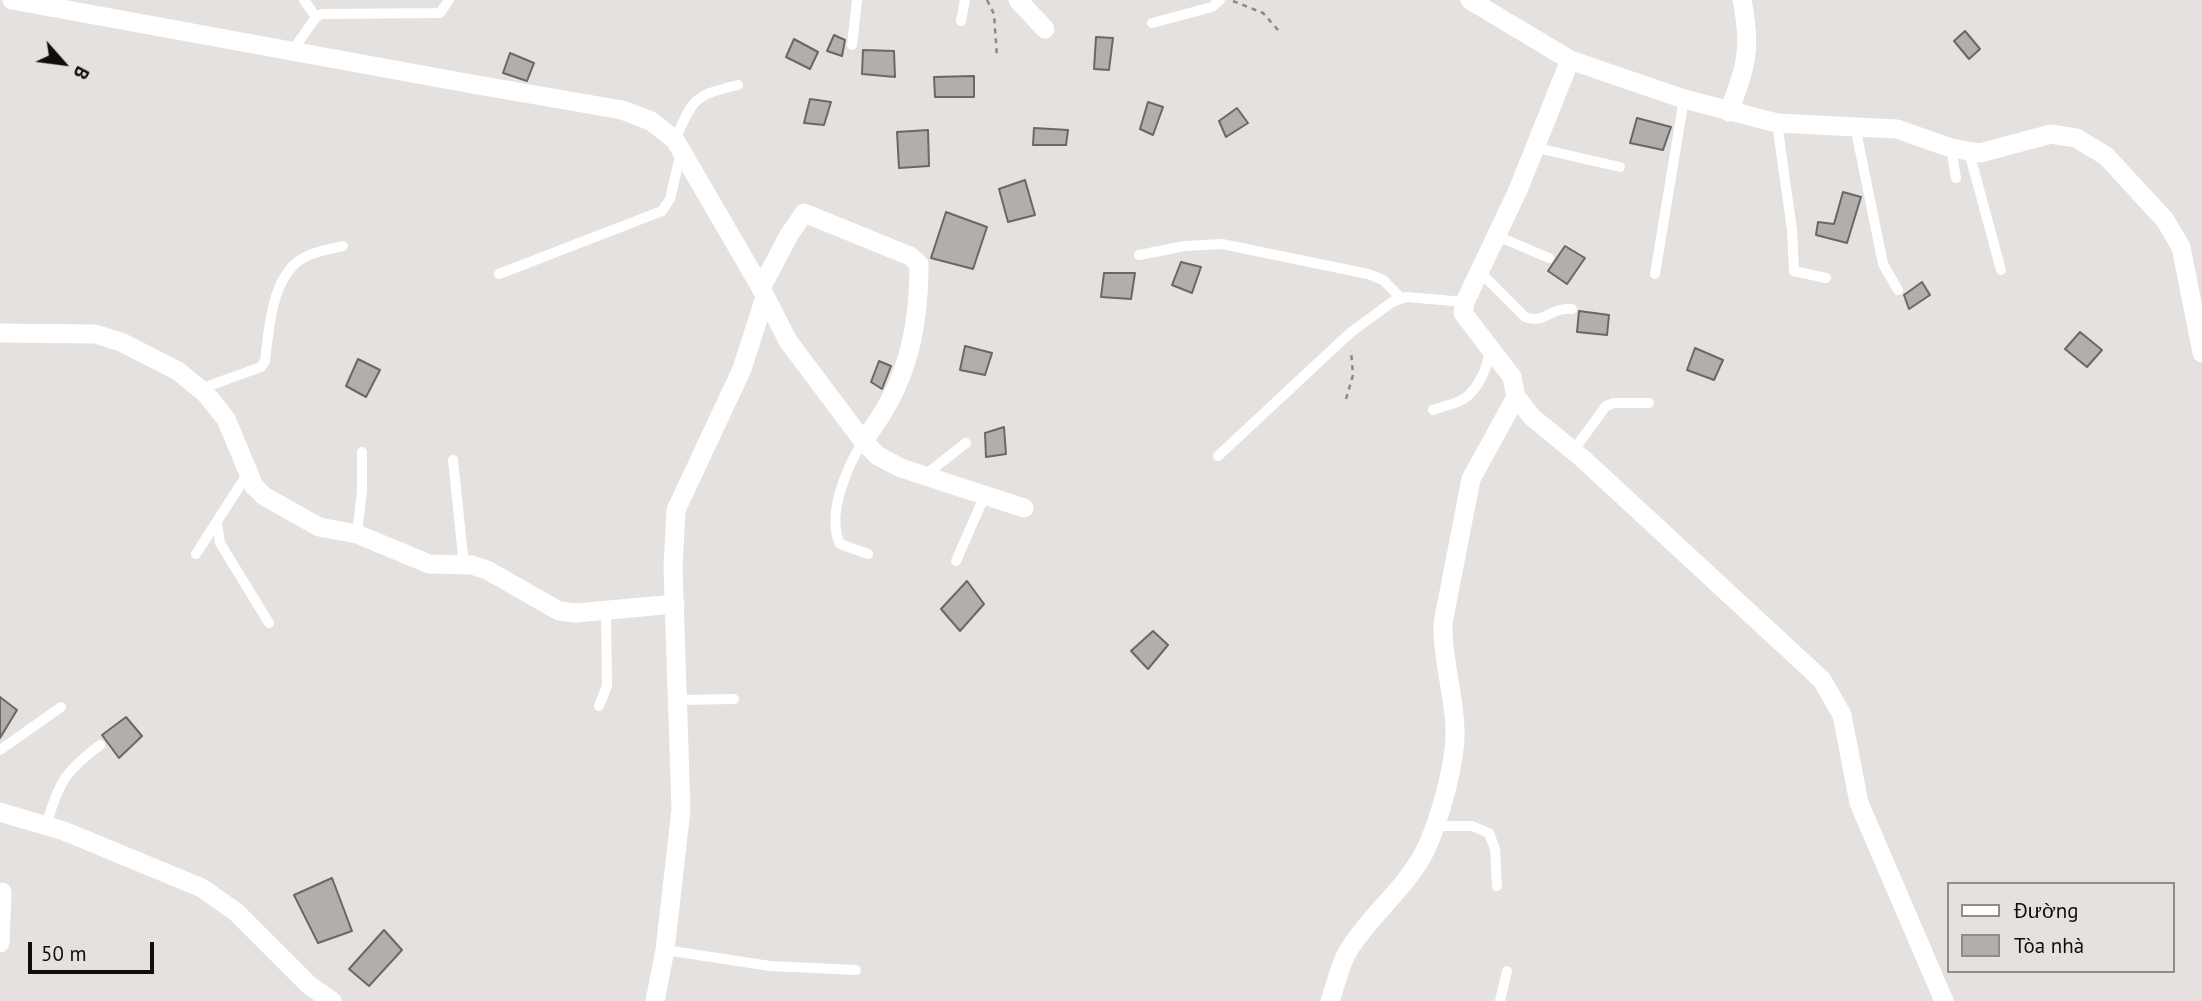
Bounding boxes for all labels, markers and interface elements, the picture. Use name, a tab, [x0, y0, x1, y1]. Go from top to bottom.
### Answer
north arrow	[28, 28, 98, 98]
text: B	[68, 62, 95, 83]
legend	[1946, 882, 2174, 973]
text: Đường	[2014, 897, 2078, 924]
scale bar	[32, 928, 158, 972]
text: Tòa nhà	[2014, 932, 2084, 959]
text: 50 m	[41, 940, 87, 967]

